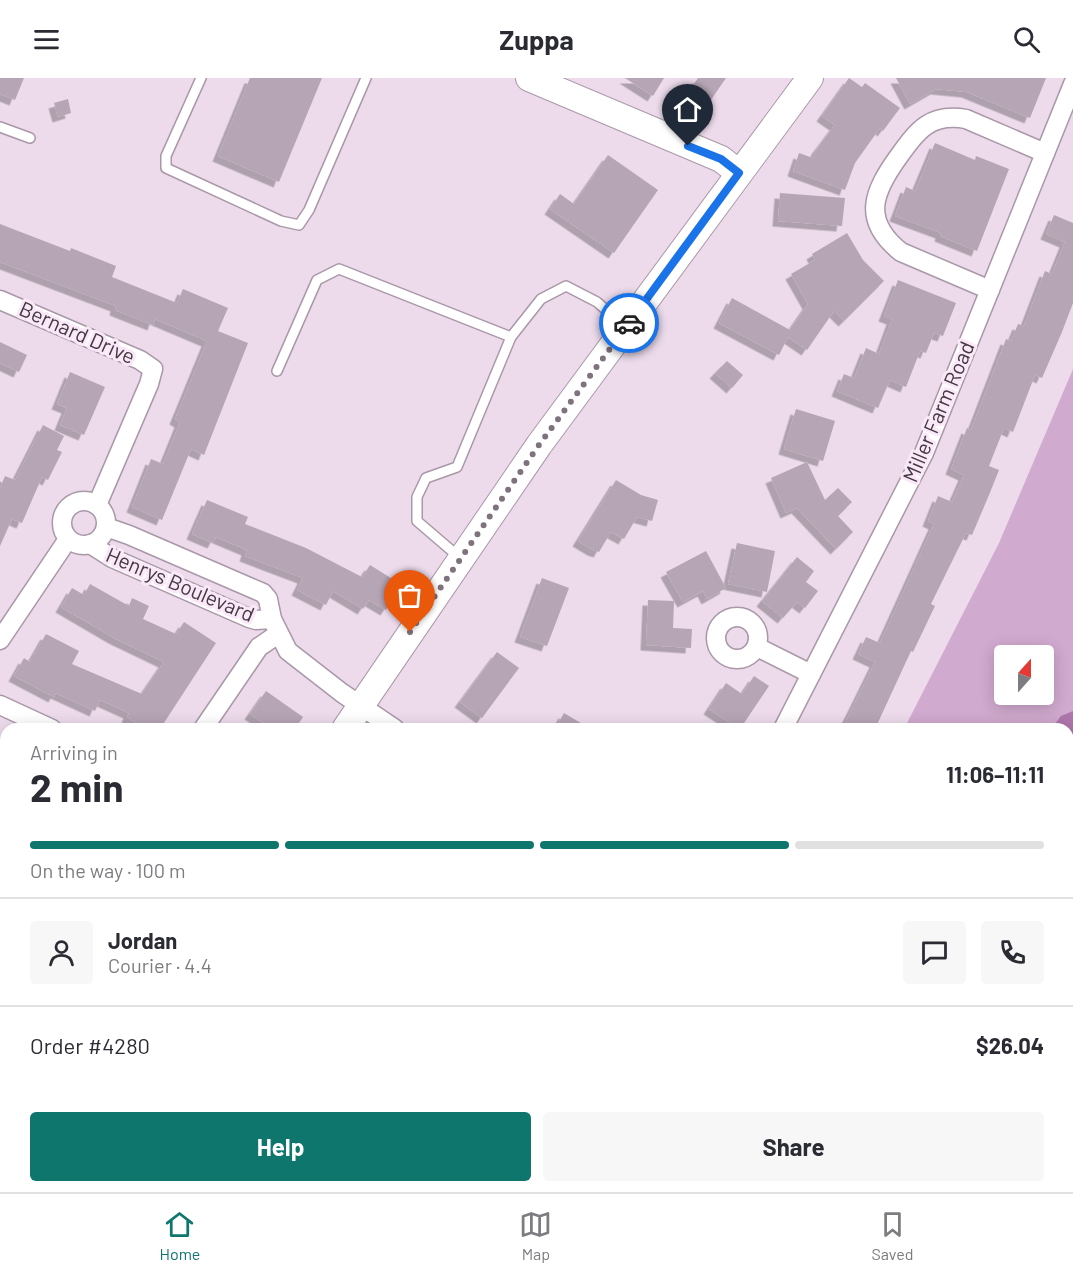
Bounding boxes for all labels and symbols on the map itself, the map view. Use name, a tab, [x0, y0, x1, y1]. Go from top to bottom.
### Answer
pin	[662, 84, 713, 146]
courier	[599, 293, 659, 353]
street label: Bernard Drive	[16, 295, 139, 368]
street label: Miller Farm Road	[897, 337, 979, 486]
street label: Henrys Boulevard	[103, 541, 259, 626]
pin	[384, 570, 435, 632]
north arrow	[994, 645, 1054, 705]

